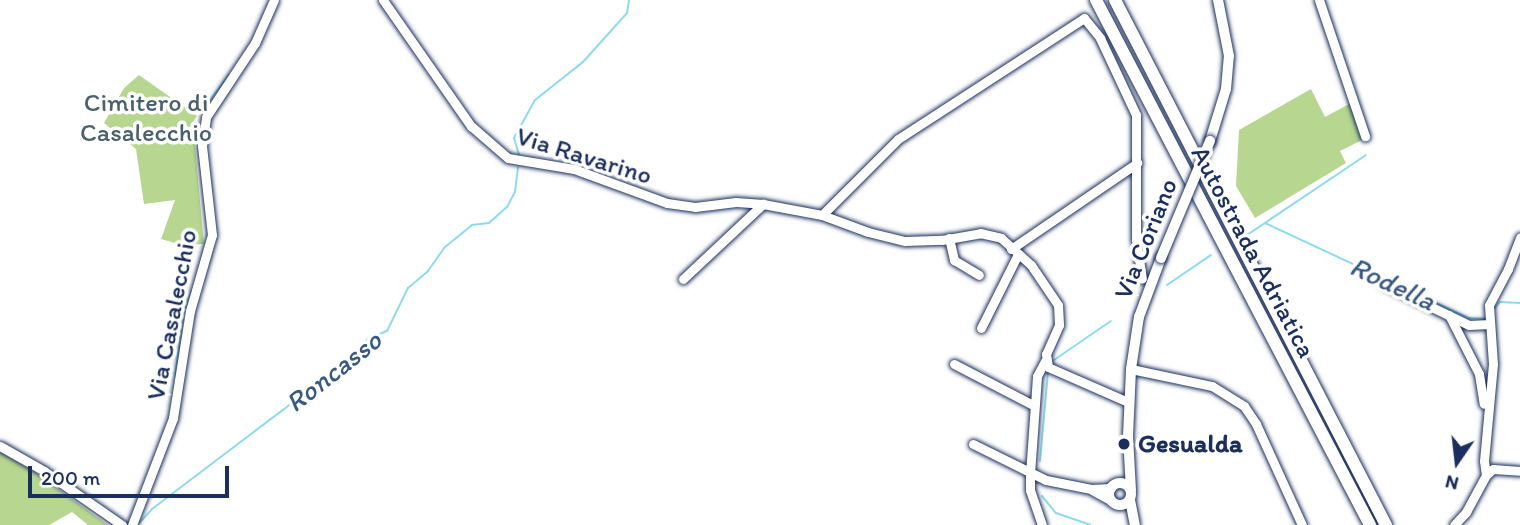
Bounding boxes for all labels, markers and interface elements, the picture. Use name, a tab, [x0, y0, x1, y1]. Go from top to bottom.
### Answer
park label: Cimitero di Casalecchio	[80, 87, 212, 148]
street label: Via Ravarino	[513, 121, 655, 191]
street label: Autostrada Adriatica	[1184, 141, 1322, 363]
street label: Via Coriano	[1108, 174, 1184, 304]
street label: Via Casalecchio	[140, 227, 204, 403]
water label: Rodella	[1345, 249, 1441, 317]
water label: Roncasso	[278, 323, 388, 419]
north arrow	[1422, 427, 1492, 497]
place label: Gesualda	[1138, 428, 1243, 460]
marker: Gesualda	[1116, 436, 1132, 452]
scale bar	[32, 452, 233, 496]
text: 200 m	[41, 465, 100, 490]
text: N	[1443, 470, 1461, 496]

